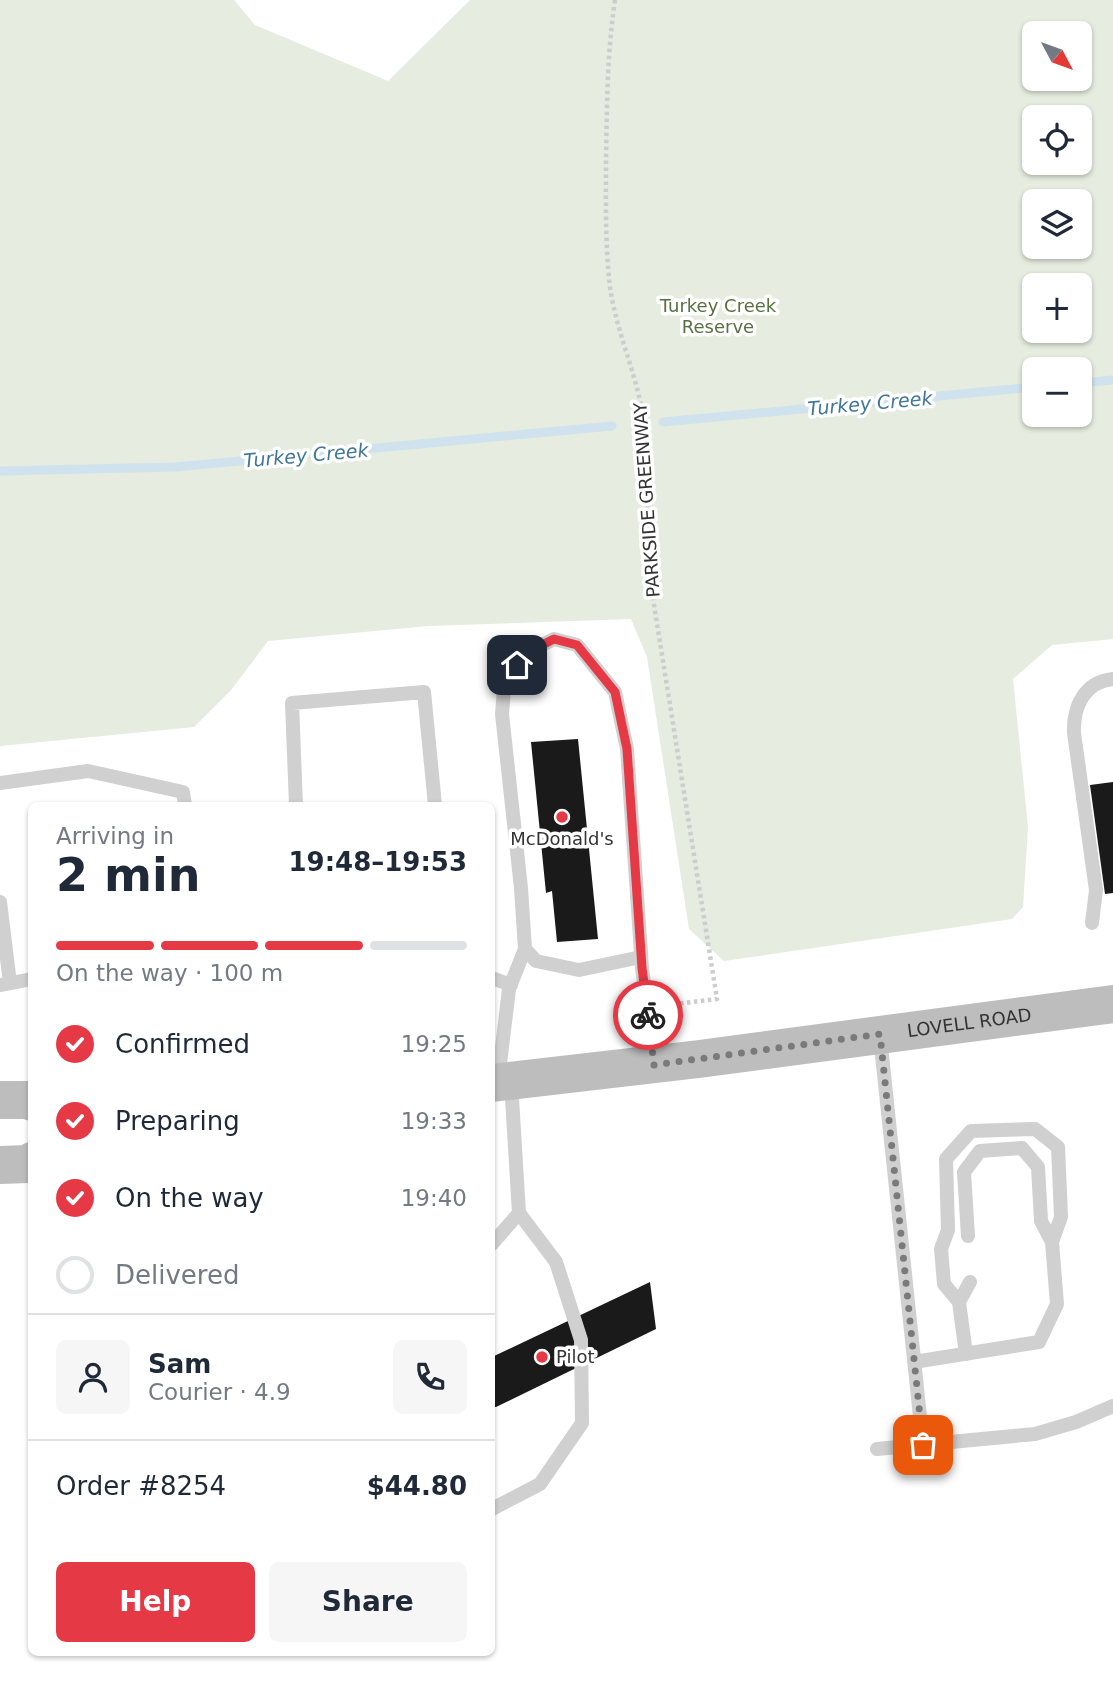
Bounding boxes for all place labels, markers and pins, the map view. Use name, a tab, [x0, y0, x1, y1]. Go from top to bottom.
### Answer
pin	[487, 635, 547, 695]
marker: McDonald's	[554, 809, 570, 825]
place label: McDonald's	[510, 828, 614, 849]
place label: Pilot	[556, 1346, 595, 1367]
marker: Pilot	[534, 1349, 550, 1365]
pin	[893, 1415, 953, 1475]

